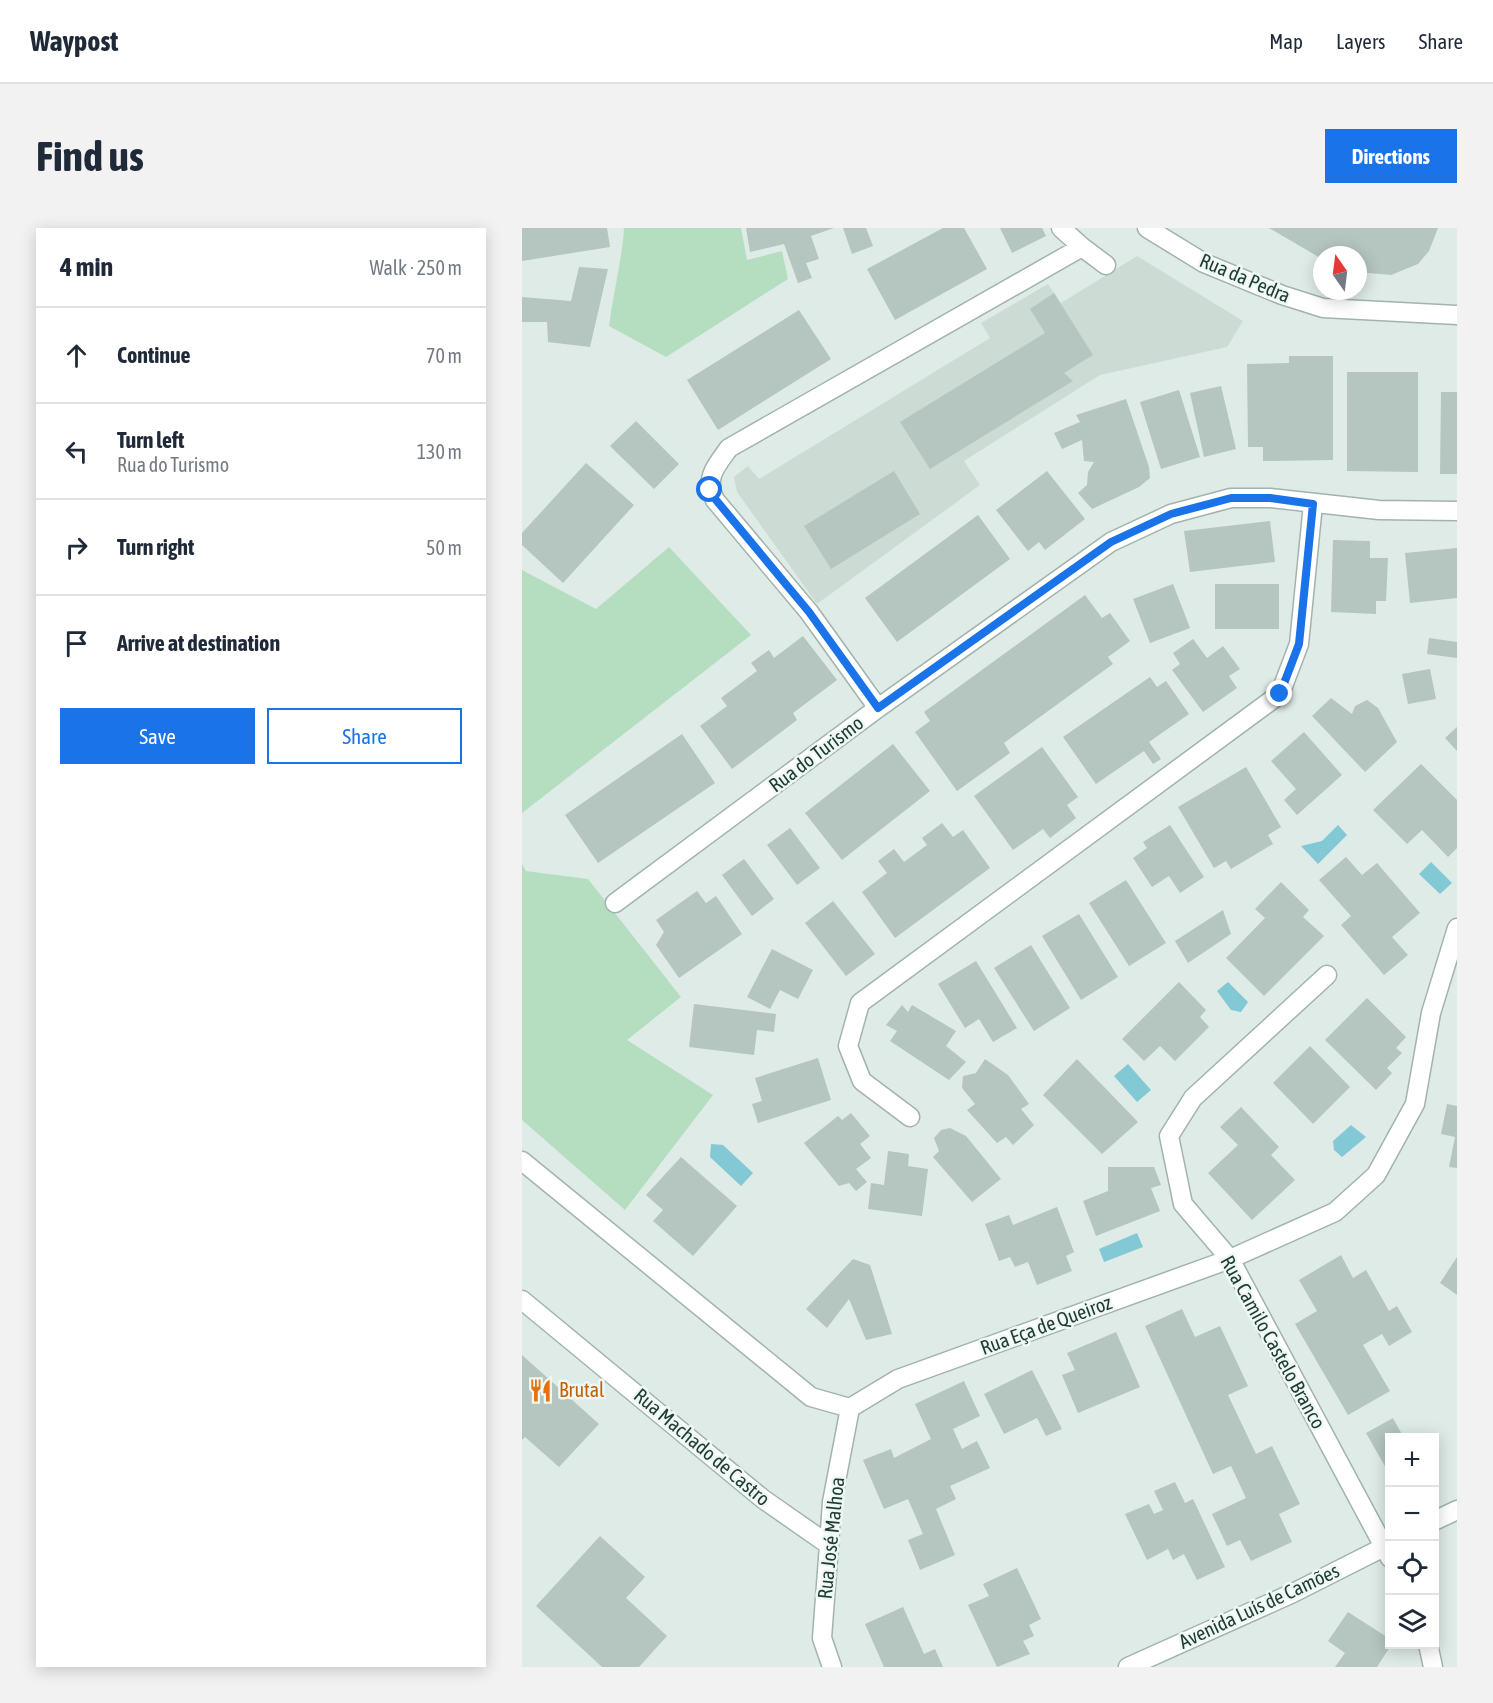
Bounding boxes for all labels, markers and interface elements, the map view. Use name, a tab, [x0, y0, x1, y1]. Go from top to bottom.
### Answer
text: Waypost	[30, 25, 118, 57]
text: Map	[1269, 29, 1303, 53]
text: Layers	[1336, 29, 1386, 53]
text: Share	[1419, 29, 1463, 53]
button: Directions	[1325, 129, 1457, 183]
text: Find us	[36, 132, 144, 180]
north arrow	[1313, 246, 1367, 300]
street label: Rua da Pedra	[1196, 248, 1294, 307]
text: 4 min	[60, 252, 113, 282]
text: Walk · 250 m	[370, 256, 462, 279]
icon: ahead	[60, 339, 93, 372]
text: Continue	[117, 342, 191, 368]
text: 70 m	[426, 344, 462, 367]
text: Turn left	[117, 427, 184, 453]
icon: left	[60, 435, 93, 468]
text: 130 m	[417, 440, 462, 463]
text: Rua do Turismo	[117, 453, 229, 476]
route start	[696, 476, 722, 502]
icon: right	[60, 531, 93, 564]
text: Turn right	[117, 534, 194, 560]
text: 50 m	[426, 536, 462, 559]
icon: arrive	[60, 627, 93, 660]
text: Arrive at destination	[117, 630, 280, 656]
route end	[1266, 680, 1292, 706]
button: Save	[60, 708, 255, 764]
button: Share	[267, 708, 462, 764]
street label: Rua do Turismo	[764, 711, 867, 797]
street label: Rua Camilo Castelo Branco	[1216, 1251, 1331, 1432]
street label: Rua Eça de Queiroz	[977, 1290, 1115, 1359]
restaurant icon: Brutal	[528, 1377, 554, 1403]
place label: Brutal	[559, 1378, 605, 1401]
street label: Rua Machado de Castro	[630, 1383, 775, 1510]
map controls	[1385, 1433, 1439, 1649]
button: +	[1385, 1433, 1439, 1487]
street label: Rua José Malhoa	[813, 1476, 848, 1600]
button: −	[1385, 1487, 1439, 1541]
button: locate	[1385, 1541, 1439, 1595]
street label: Avenida Luís de Camões	[1175, 1558, 1343, 1653]
button: layers	[1385, 1595, 1439, 1649]

